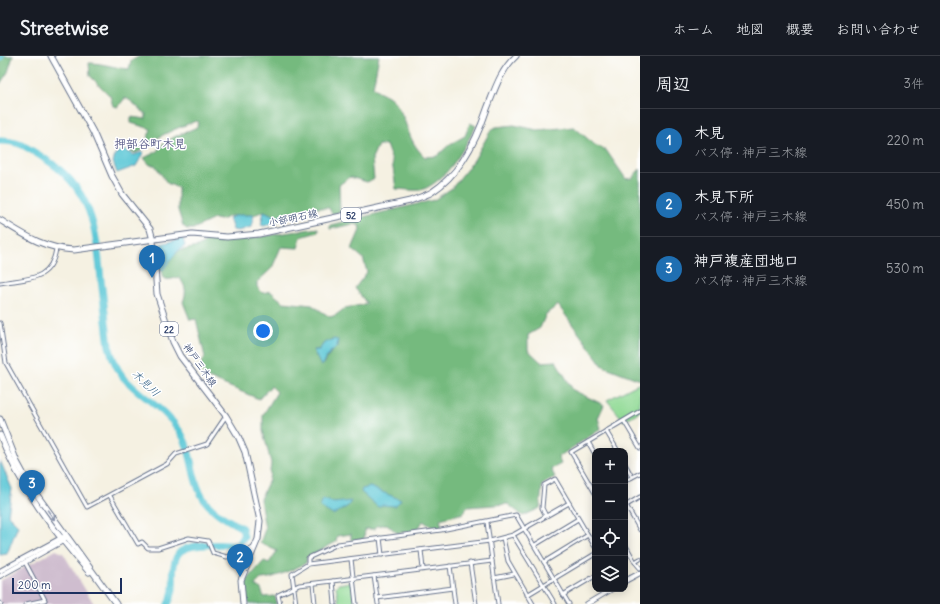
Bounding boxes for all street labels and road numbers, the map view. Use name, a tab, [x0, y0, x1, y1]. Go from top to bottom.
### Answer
street label: 小部明石線	[267, 206, 319, 230]
road number: 52	[341, 208, 361, 222]
road number: 22	[160, 322, 178, 336]
street label: 神戸三木線	[180, 341, 220, 389]

